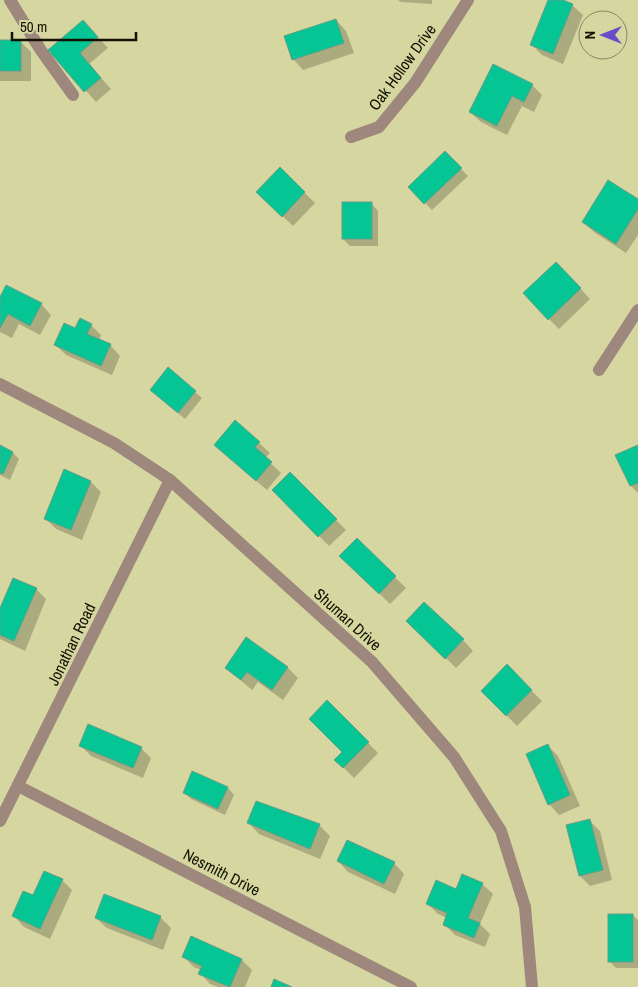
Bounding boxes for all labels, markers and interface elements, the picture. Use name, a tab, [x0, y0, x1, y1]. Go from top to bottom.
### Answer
scale bar	[12, 10, 136, 42]
north arrow	[578, 10, 628, 60]
text: 50 m	[20, 16, 47, 37]
street label: Oak Hollow Drive	[363, 19, 441, 115]
text: N	[581, 31, 599, 39]
street label: Shuman Drive	[309, 583, 387, 655]
street label: Jonathan Road	[42, 599, 100, 689]
street label: Nesmith Drive	[180, 843, 264, 901]

